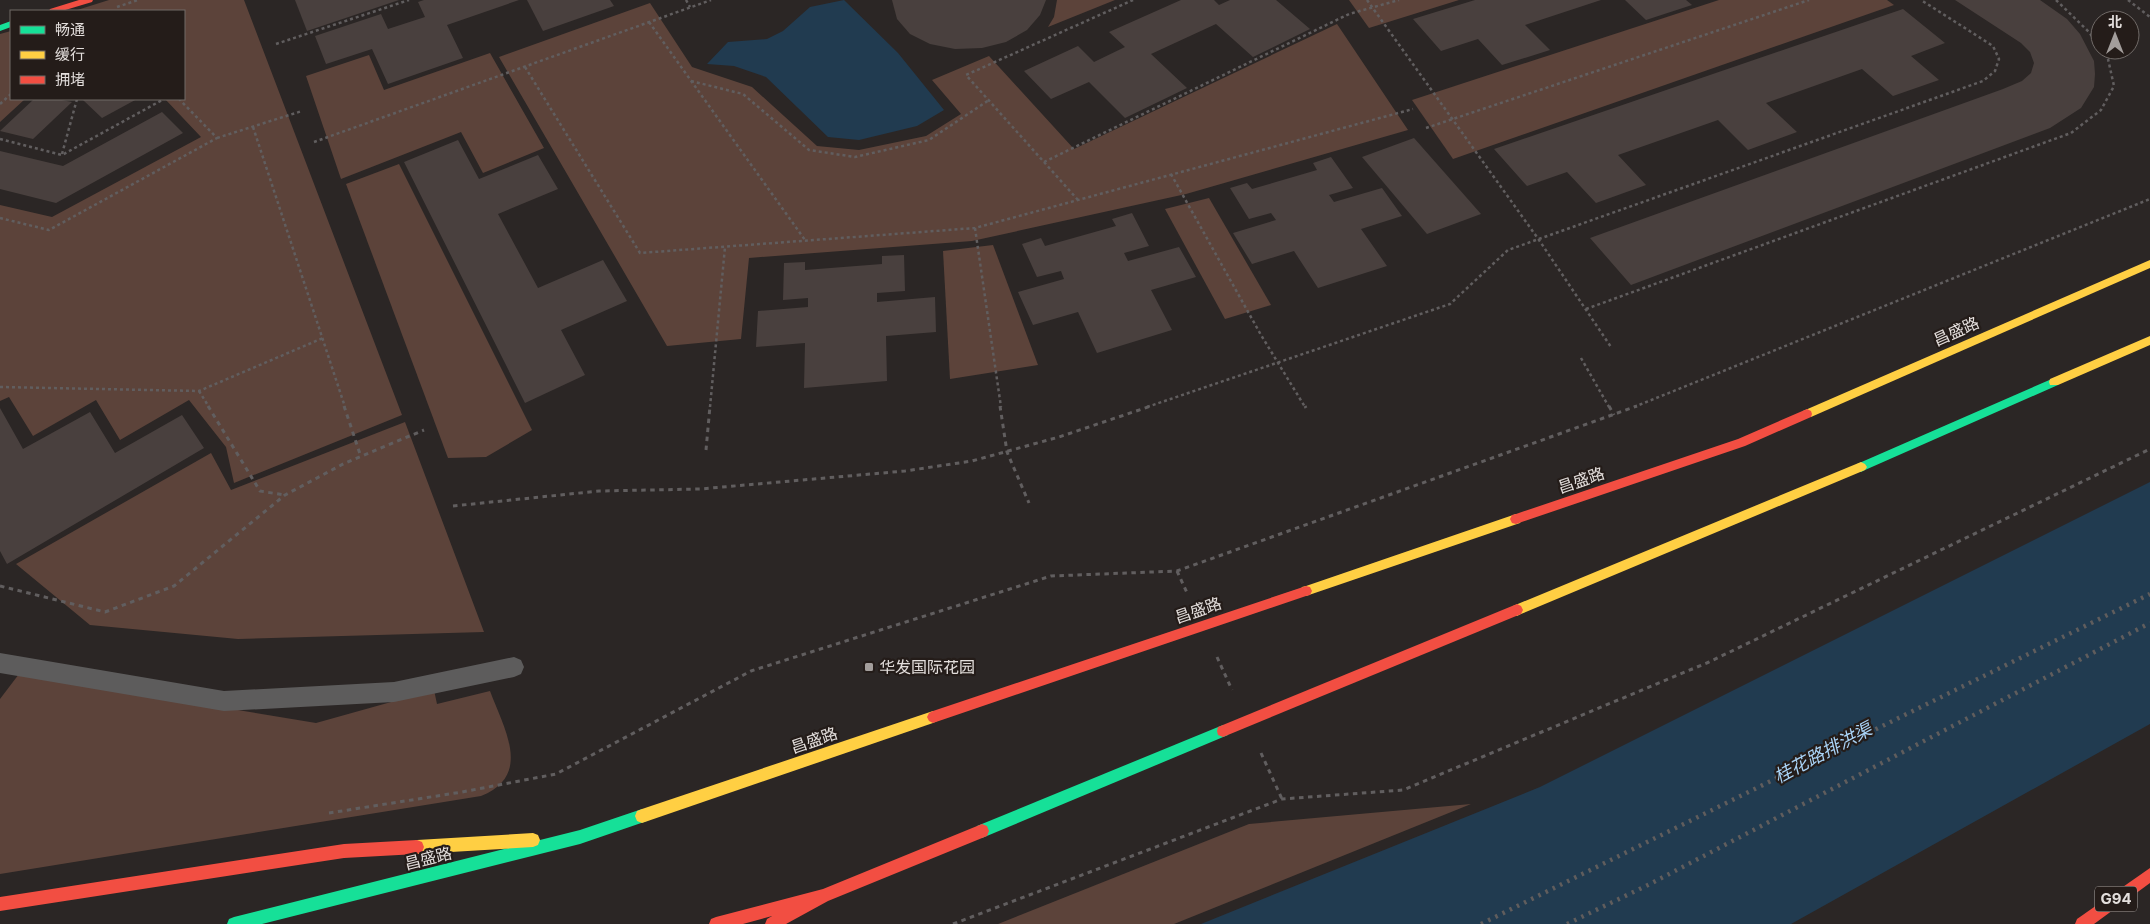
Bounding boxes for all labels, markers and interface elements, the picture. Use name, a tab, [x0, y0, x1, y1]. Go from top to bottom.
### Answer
legend	[10, 10, 185, 100]
north arrow	[2090, 10, 2140, 60]
text: 北	[2108, 13, 2122, 30]
text: 畅通	[55, 20, 85, 39]
text: 缓行	[55, 45, 85, 64]
text: 拥堵	[55, 70, 85, 89]
street label: 昌盛路	[1930, 312, 1982, 350]
street label: 昌盛路	[1555, 463, 1607, 497]
street label: 昌盛路	[1172, 593, 1224, 627]
place label: 华发国际花园	[879, 657, 975, 677]
marker: 华发国际花园	[863, 661, 875, 673]
water label: 桂花路排洪渠	[1770, 717, 1878, 787]
street label: 昌盛路	[788, 723, 840, 757]
street label: 昌盛路	[402, 842, 454, 874]
road number: G94	[2095, 886, 2137, 912]

